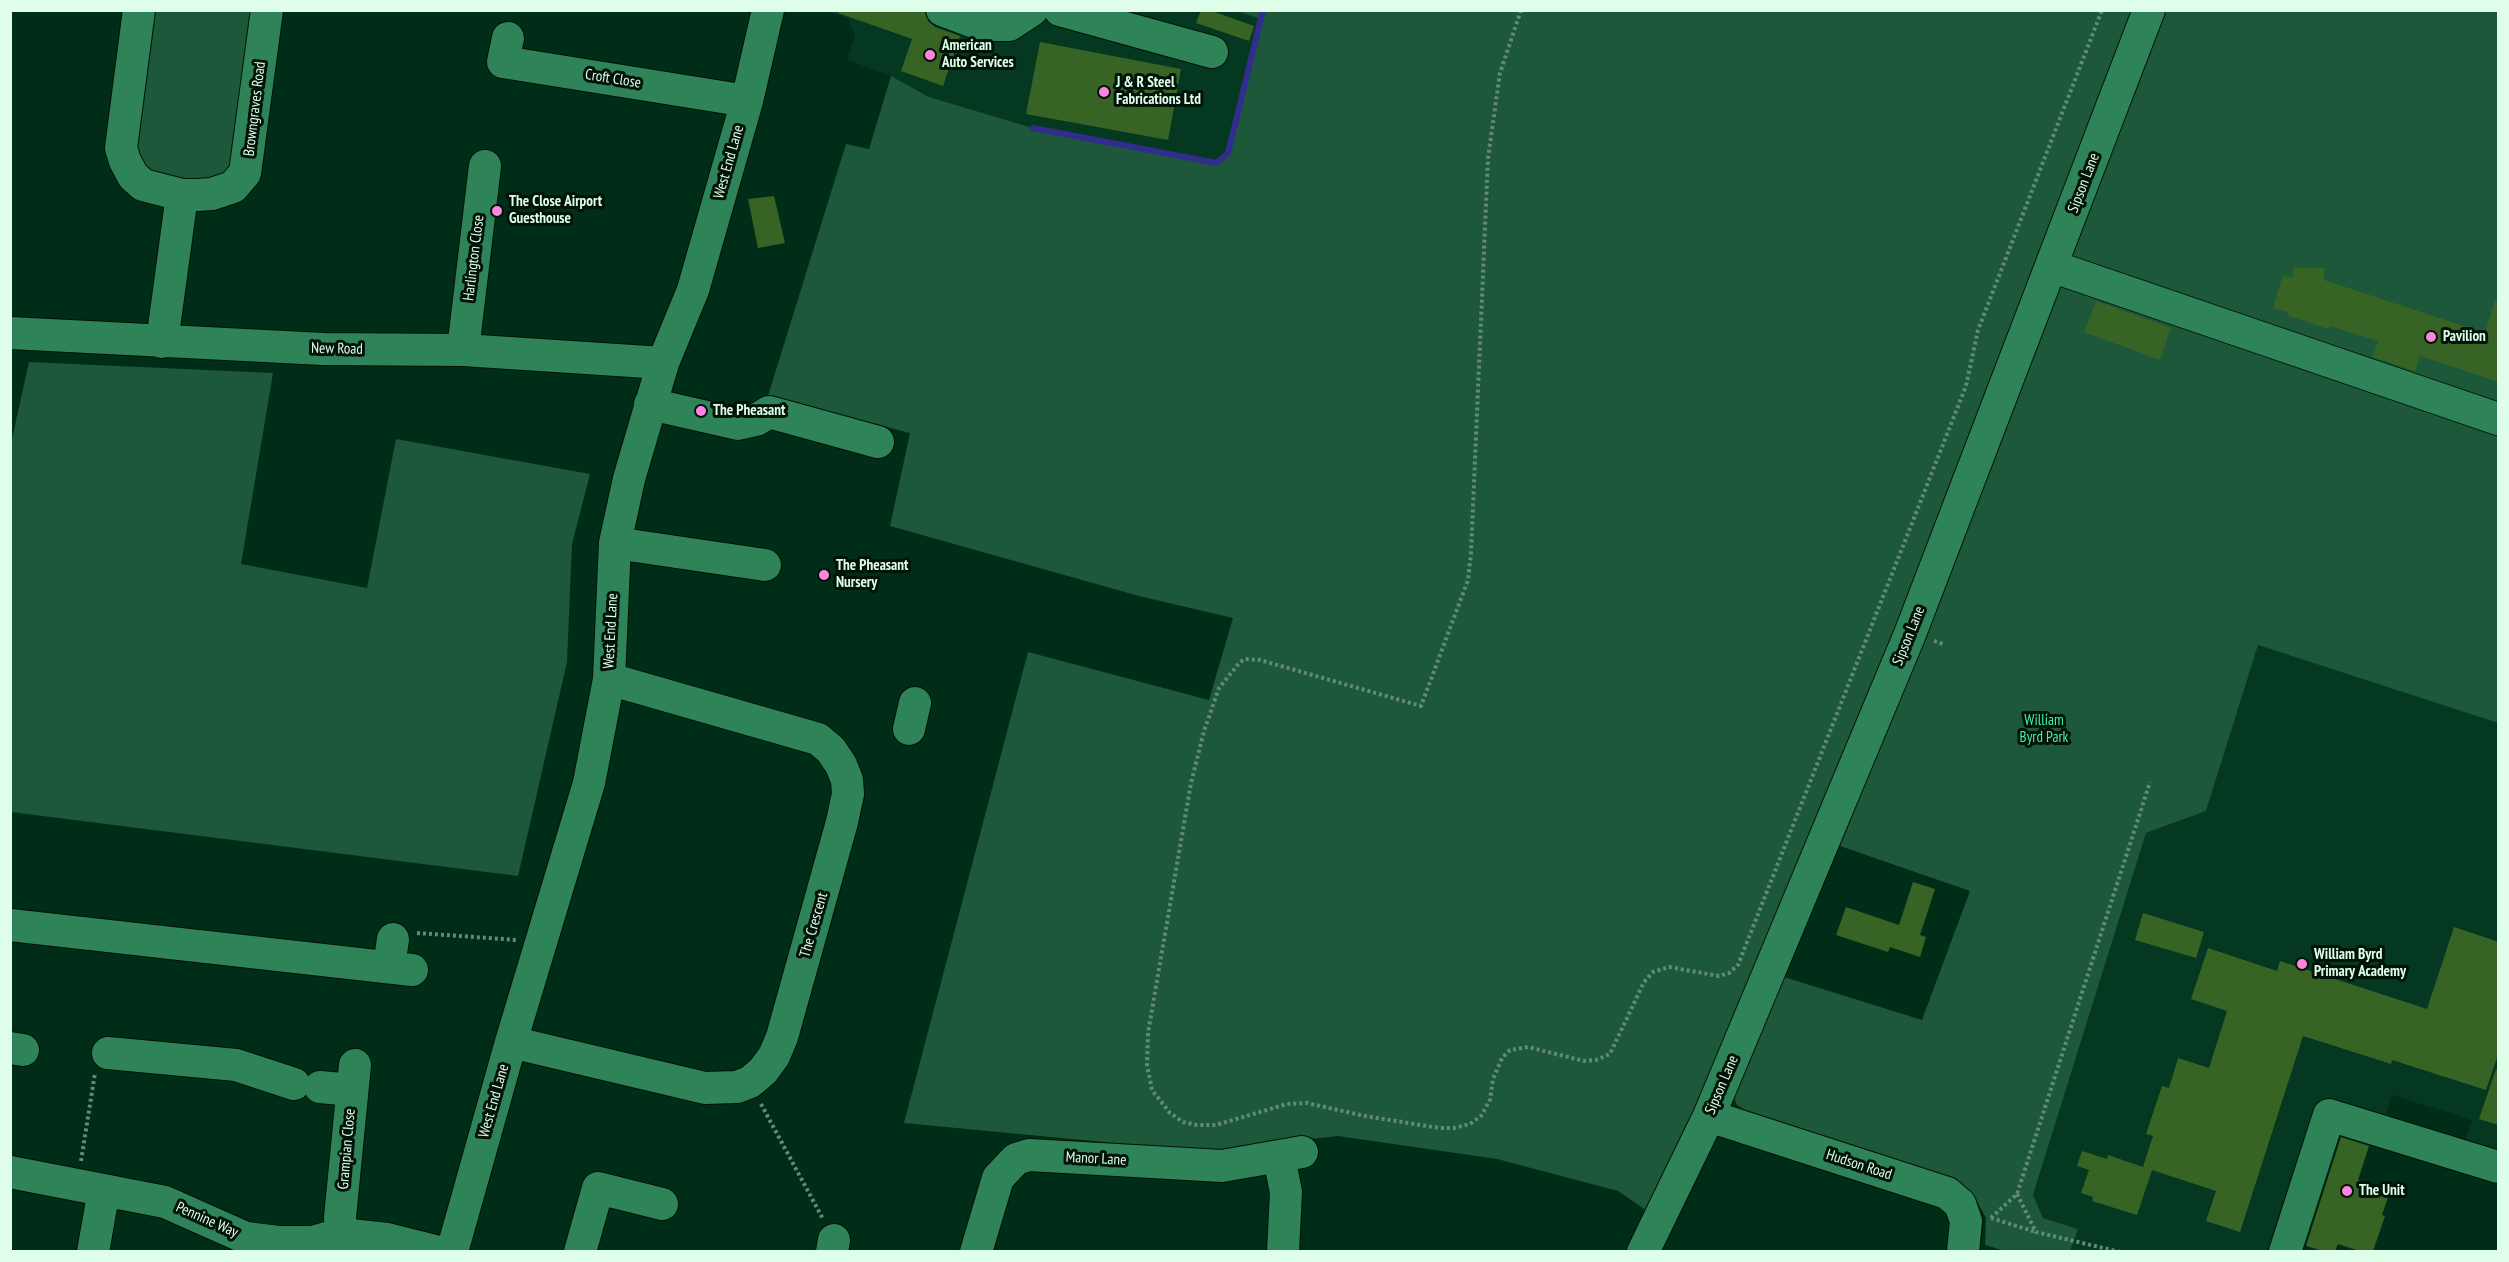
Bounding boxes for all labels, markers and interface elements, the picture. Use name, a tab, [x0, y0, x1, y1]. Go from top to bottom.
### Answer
place label: American Auto Services	[942, 37, 1014, 72]
marker: American Auto Services	[923, 48, 937, 62]
street label: Browngraves Road	[240, 61, 270, 157]
street label: Croft Close	[584, 66, 642, 92]
place label: J & R Steel Fabrications Ltd	[1116, 74, 1201, 109]
marker: J & R Steel Fabrications Ltd	[1097, 85, 1111, 99]
street label: West End Lane	[710, 123, 748, 201]
street label: Sipson Lane	[2064, 151, 2104, 215]
place label: The Close Airport Guesthouse	[509, 193, 602, 228]
marker: The Close Airport Guesthouse	[490, 204, 504, 218]
street label: Harlington Close	[460, 214, 488, 302]
place label: Pavilion	[2443, 328, 2486, 346]
marker: Pavilion	[2424, 330, 2438, 344]
street label: New Road	[311, 340, 363, 358]
place label: The Pheasant	[713, 402, 785, 420]
marker: The Pheasant	[694, 404, 708, 418]
place label: The Pheasant Nursery	[836, 557, 908, 592]
marker: The Pheasant Nursery	[817, 568, 831, 582]
street label: West End Lane	[600, 593, 622, 669]
street label: Sipson Lane	[1889, 604, 1929, 668]
park label: William Byrd Park	[2020, 712, 2068, 747]
street label: The Crescent	[796, 890, 832, 960]
place label: William Byrd Primary Academy	[2314, 946, 2406, 981]
marker: William Byrd Primary Academy	[2295, 957, 2309, 971]
street label: Sipson Lane	[1702, 1053, 1742, 1117]
street label: West End Lane	[475, 1062, 513, 1140]
street label: Grampian Close	[335, 1108, 359, 1190]
street label: Hudson Road	[1824, 1146, 1894, 1184]
street label: Manor Lane	[1065, 1148, 1127, 1170]
place label: The Unit	[2359, 1182, 2405, 1200]
marker: The Unit	[2340, 1184, 2354, 1198]
street label: Pennine Way	[173, 1198, 241, 1242]

